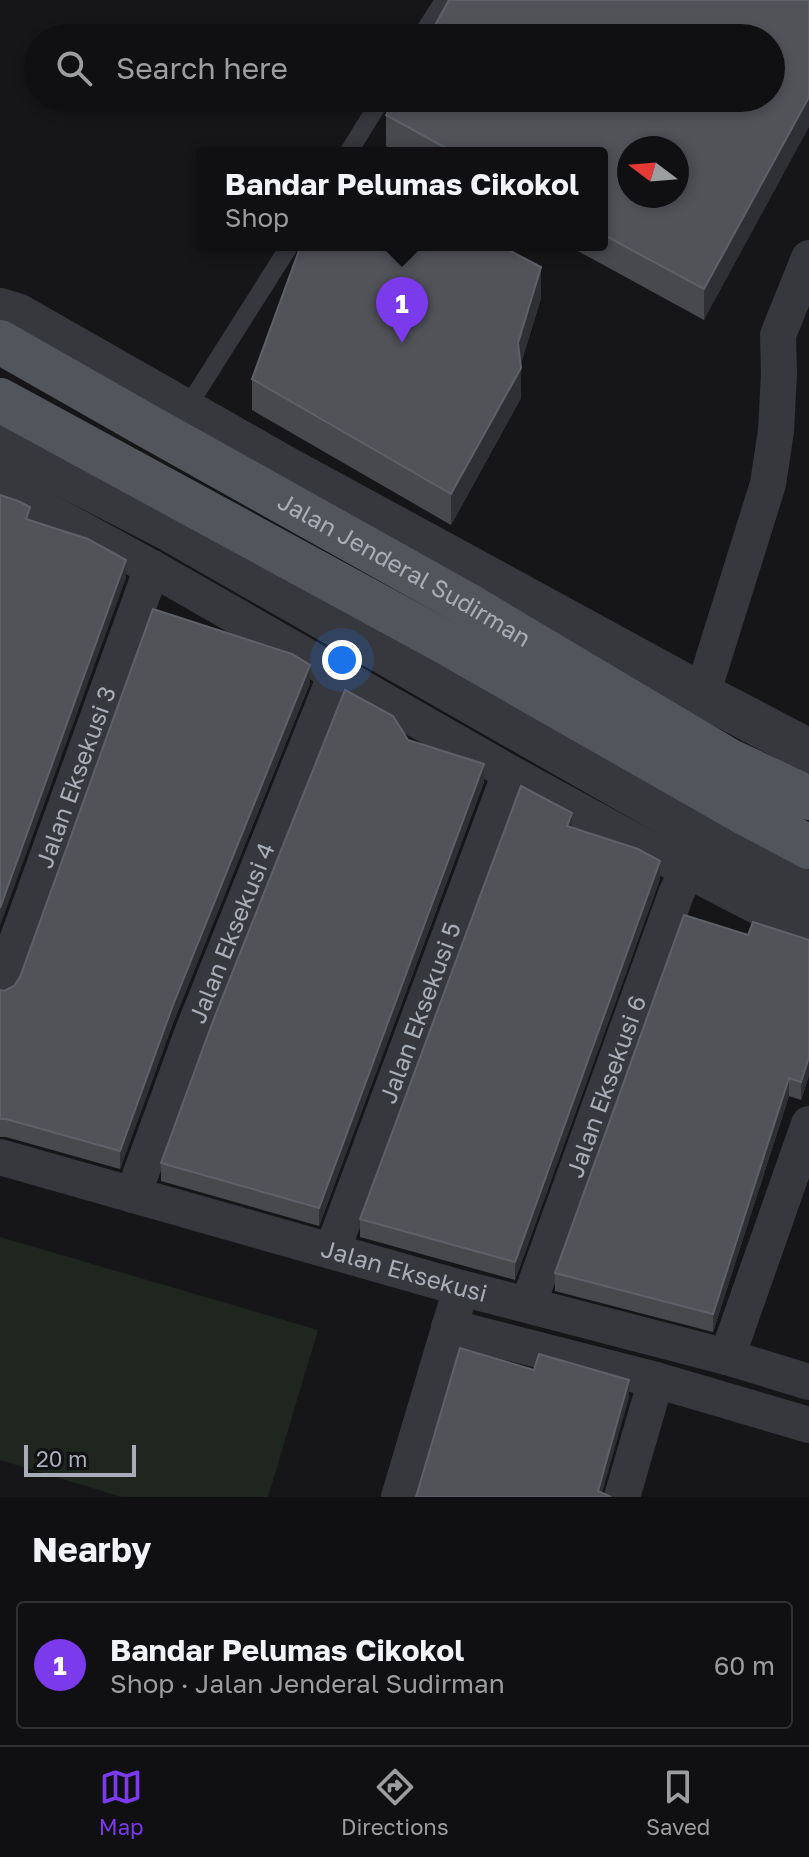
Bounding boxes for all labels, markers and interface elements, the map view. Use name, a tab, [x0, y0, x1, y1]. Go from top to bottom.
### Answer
search box	[24, 24, 785, 112]
icon: search	[52, 46, 96, 90]
text: Search here	[116, 50, 288, 86]
north arrow	[617, 136, 689, 208]
popup	[196, 147, 608, 251]
text: Bandar Pelumas Cikokol	[225, 166, 579, 202]
text: Shop	[225, 202, 289, 233]
pin: 1	[376, 277, 428, 343]
street label: Jalan Jenderal Sudirman	[273, 486, 536, 652]
your location	[322, 640, 362, 680]
street label: Jalan Eksekusi 3	[29, 682, 121, 872]
street label: Jalan Eksekusi 4	[182, 838, 280, 1027]
street label: Jalan Eksekusi 5	[372, 918, 466, 1107]
street label: Jalan Eksekusi 6	[559, 991, 651, 1181]
street label: Jalan Eksekusi	[318, 1233, 490, 1307]
scale bar	[24, 1441, 136, 1477]
text: 20 m	[36, 1445, 87, 1472]
text: Nearby	[32, 1529, 152, 1569]
text: Bandar Pelumas Cikokol	[110, 1632, 464, 1668]
text: 1	[53, 1650, 67, 1681]
text: 60 m	[714, 1650, 775, 1681]
text: Shop · Jalan Jenderal Sudirman	[110, 1668, 505, 1699]
tab: Map	[99, 1765, 144, 1840]
tab: Directions	[341, 1765, 449, 1840]
tab: Saved	[646, 1765, 710, 1840]

